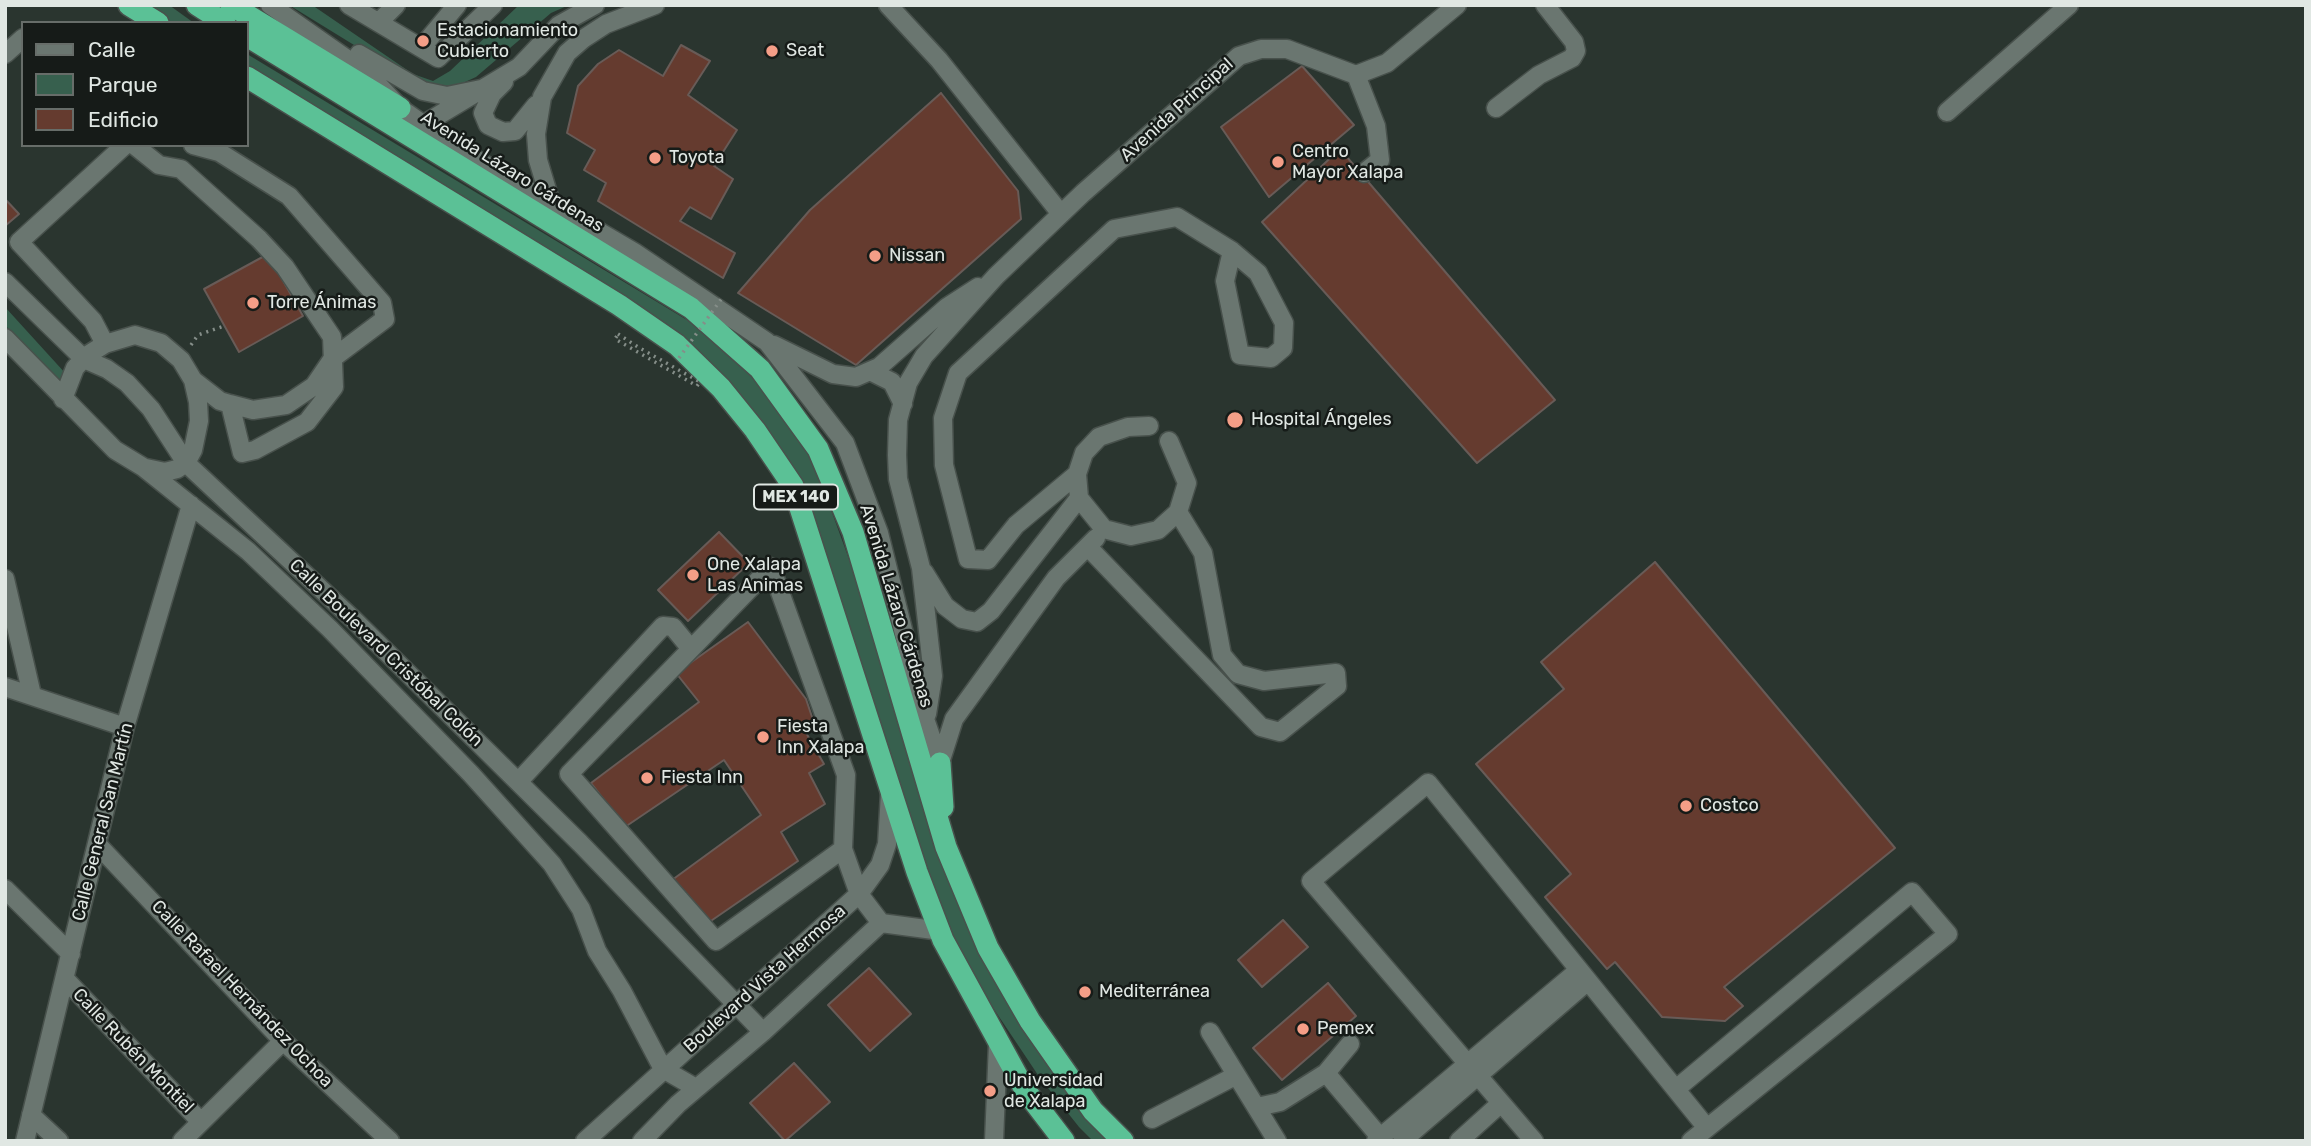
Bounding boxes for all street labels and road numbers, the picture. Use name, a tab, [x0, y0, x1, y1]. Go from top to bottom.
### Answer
street label: Avenida Principal	[1116, 54, 1238, 166]
street label: Avenida Lázaro Cárdenas	[417, 107, 607, 237]
road number: MEX 140	[754, 484, 838, 510]
street label: Avenida Lázaro Cárdenas	[855, 502, 937, 710]
street label: Calle Boulevard Cristóbal Colón	[285, 555, 487, 751]
street label: Calle General San Martín	[68, 721, 138, 923]
street label: Calle Rafael Hernández Ochoa	[147, 896, 337, 1092]
street label: Boulevard Vista Hermosa	[680, 901, 850, 1057]
street label: Calle Rubén Montiel	[68, 984, 198, 1118]

